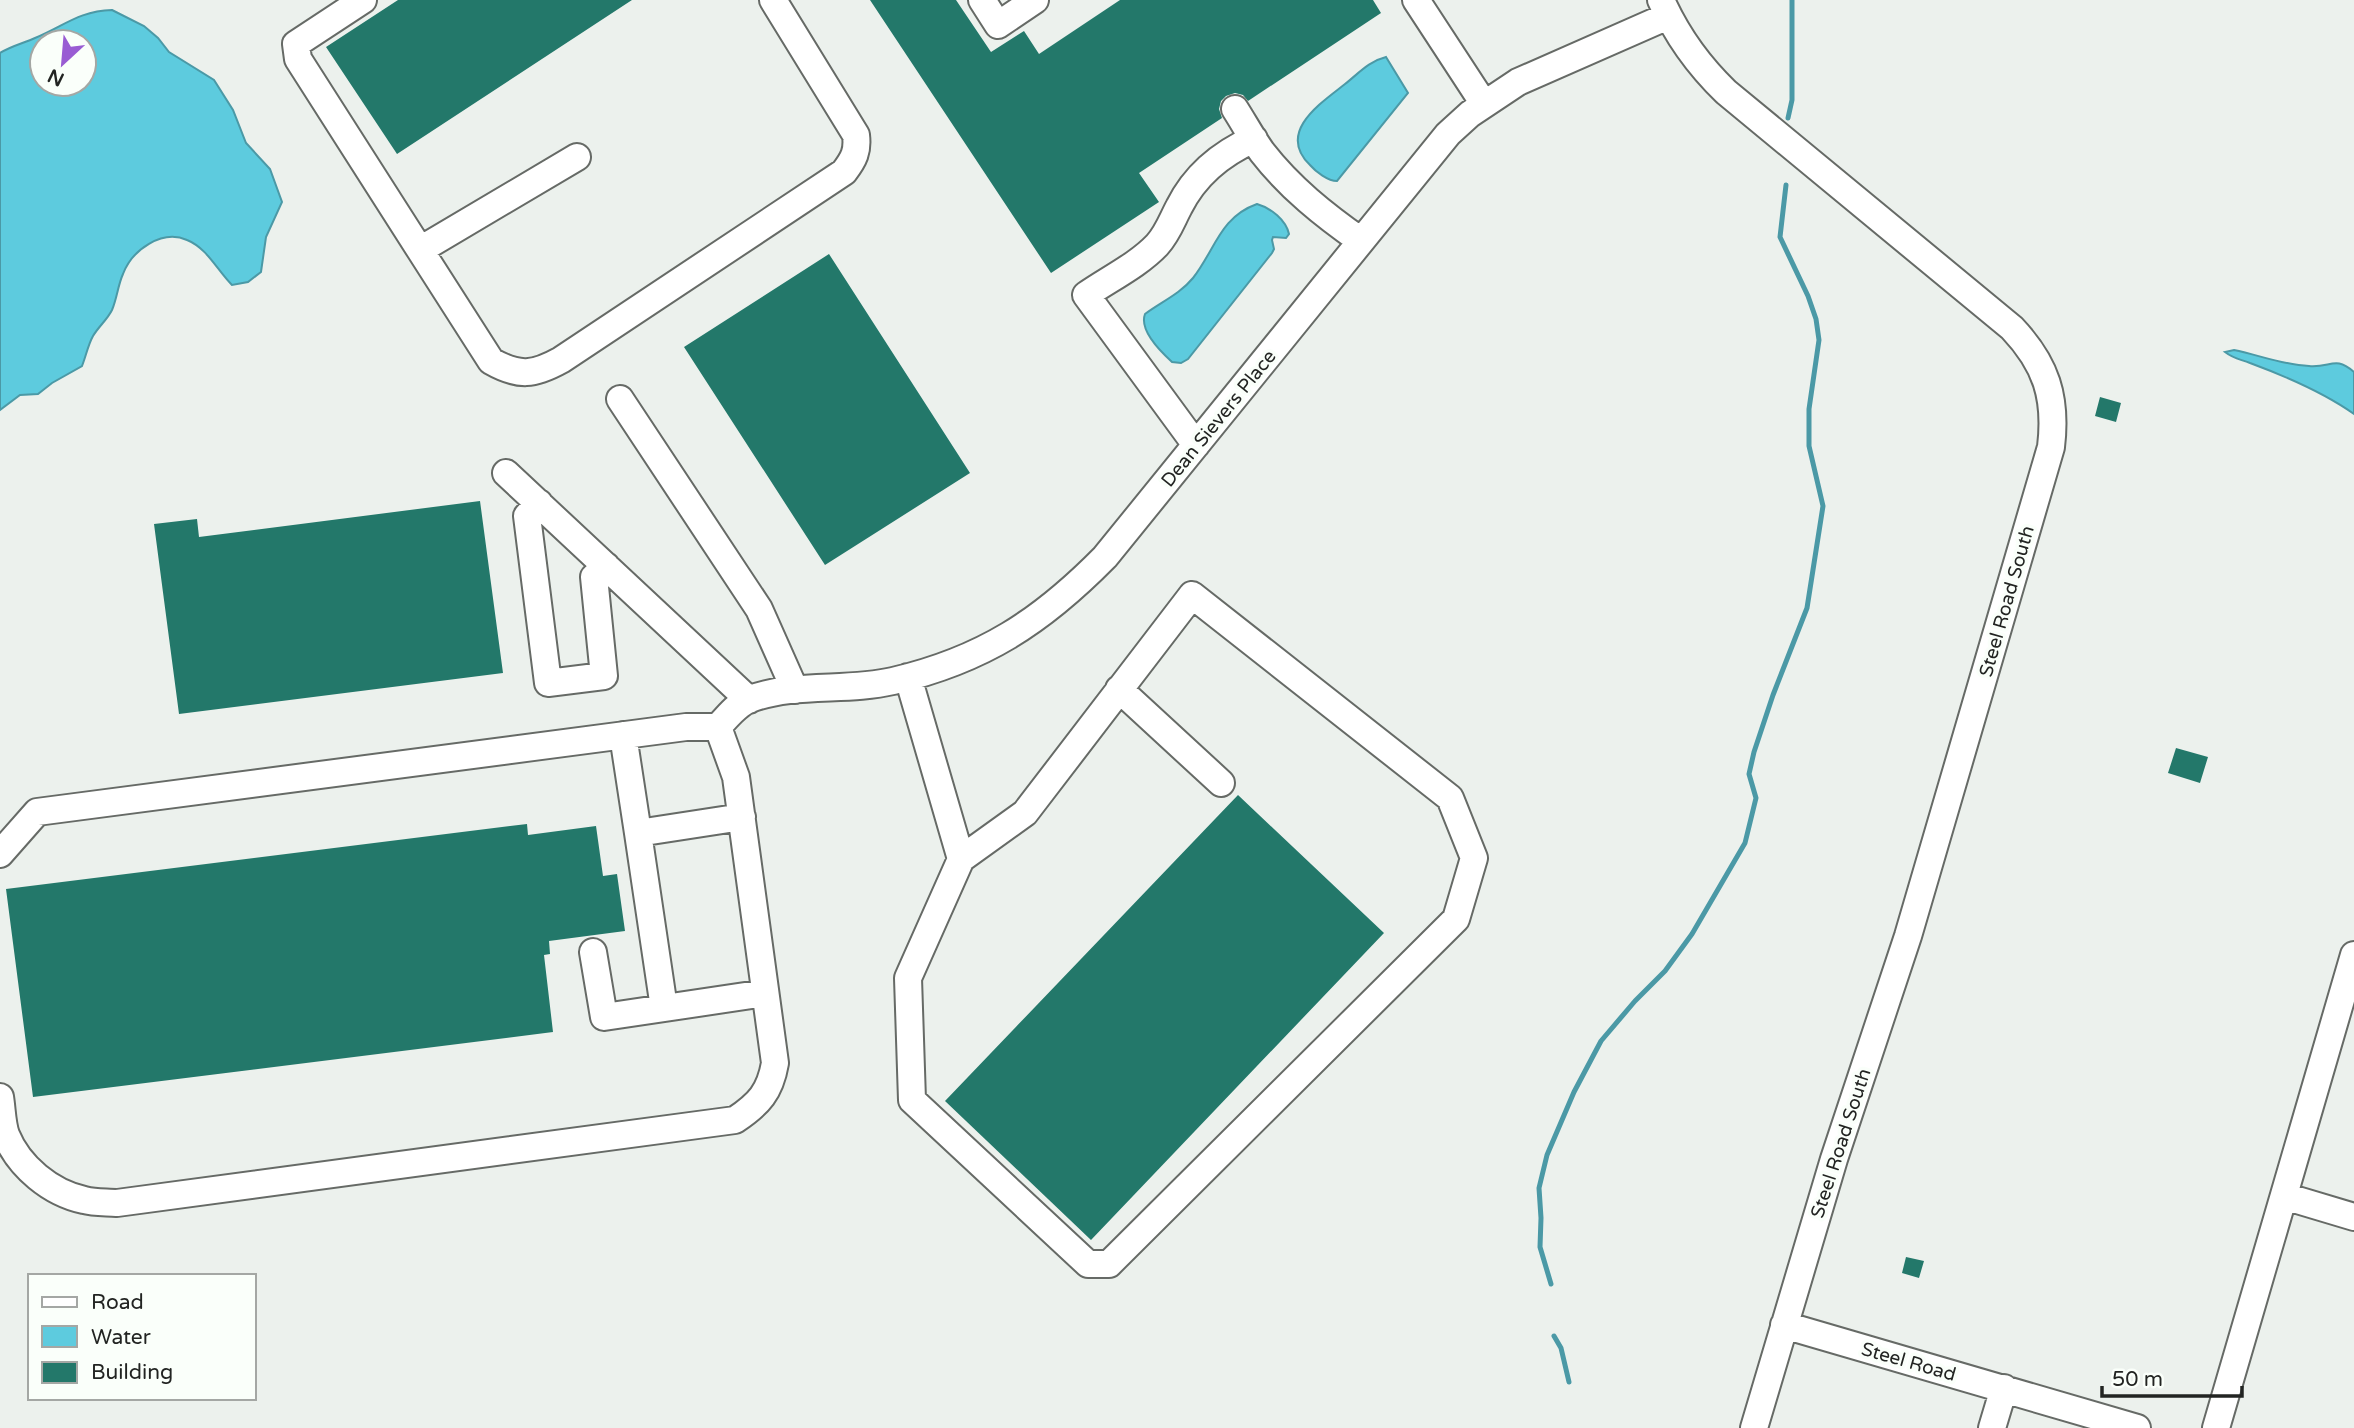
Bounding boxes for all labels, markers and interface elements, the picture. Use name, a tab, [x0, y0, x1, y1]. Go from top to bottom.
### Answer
north arrow	[28, 28, 98, 98]
text: N	[44, 64, 68, 91]
street label: Dean Sievers Place	[1157, 346, 1281, 491]
street label: Steel Road South	[1975, 523, 2039, 679]
street label: Steel Road South	[1806, 1066, 1876, 1221]
legend	[28, 1274, 256, 1400]
text: Road	[91, 1290, 144, 1315]
text: Water	[91, 1325, 151, 1350]
street label: Steel Road	[1859, 1338, 1959, 1386]
scale bar	[2102, 1354, 2242, 1398]
text: Building	[91, 1360, 173, 1385]
text: 50 m	[2112, 1367, 2163, 1392]

